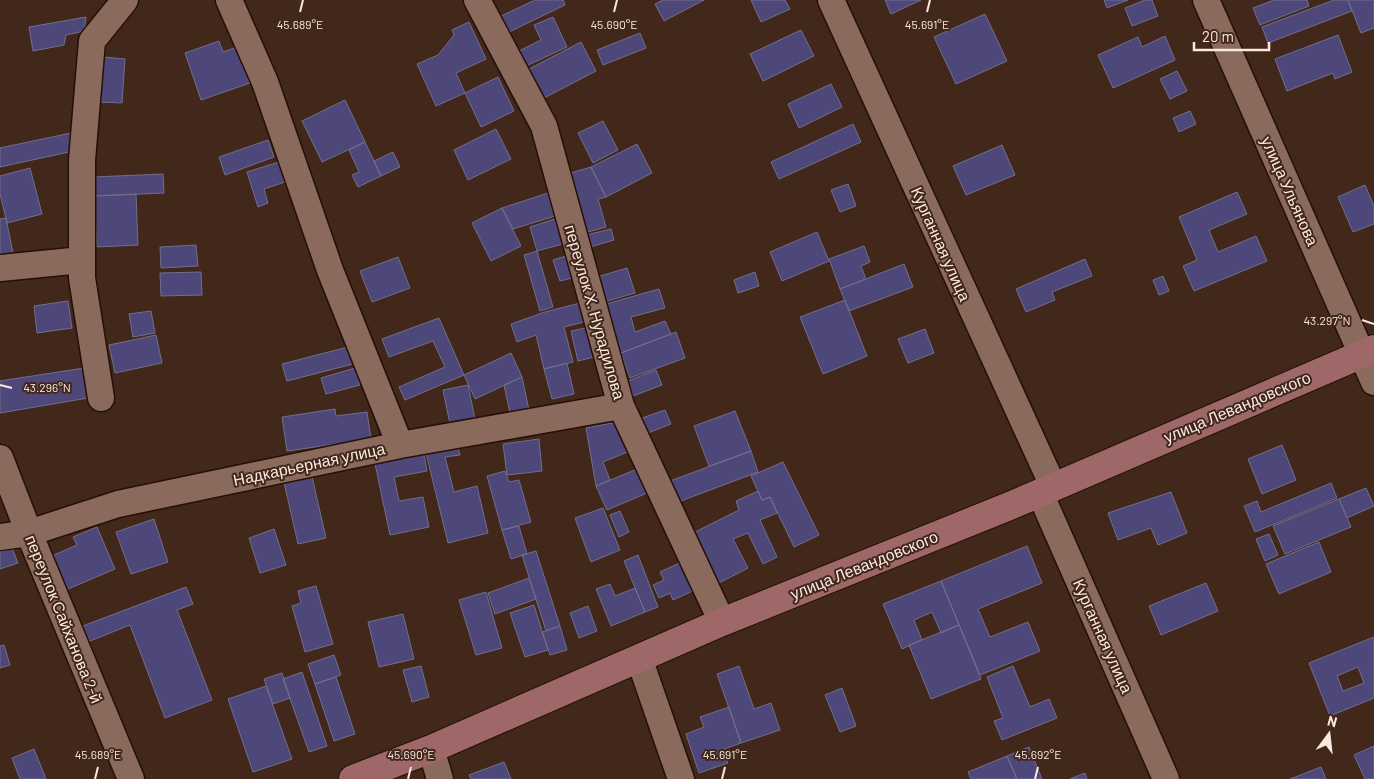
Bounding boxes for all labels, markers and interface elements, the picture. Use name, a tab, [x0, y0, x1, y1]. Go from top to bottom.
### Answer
text: 45.689°E	[277, 17, 323, 31]
text: 45.690°E	[590, 17, 638, 31]
text: 45.691°E	[905, 17, 949, 31]
scale bar	[1194, 20, 1269, 52]
text: 20 m	[1202, 27, 1234, 45]
street label: улица Ульянова	[1258, 133, 1323, 248]
street label: Курганная улица	[908, 184, 975, 304]
street label: переулок Х. Нурадилова	[561, 222, 630, 401]
text: 43.297°N	[1303, 313, 1351, 327]
street label: улица Левандовского	[1161, 367, 1313, 446]
text: 43.296°N	[23, 380, 71, 394]
street label: Надкарьерная улица	[231, 438, 387, 489]
street label: улица Левандовского	[787, 526, 941, 603]
street label: переулок Сайханова 2-й	[22, 532, 107, 706]
street label: Курганная улица	[1070, 576, 1137, 696]
north arrow	[1304, 709, 1354, 759]
text: N	[1326, 712, 1339, 730]
text: 45.689°E	[75, 747, 121, 761]
text: 45.690°E	[387, 747, 435, 761]
text: 45.691°E	[703, 747, 747, 761]
text: 45.692°E	[1015, 747, 1061, 761]

